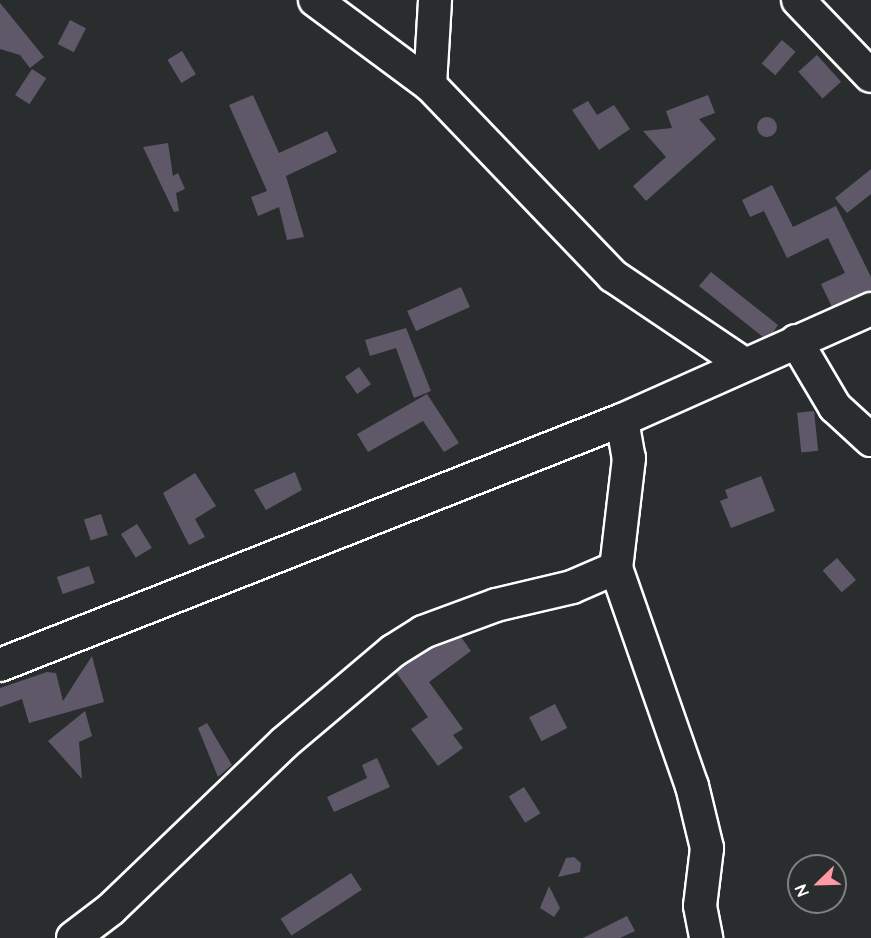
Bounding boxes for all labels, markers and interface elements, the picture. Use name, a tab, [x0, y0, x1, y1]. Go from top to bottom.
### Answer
north arrow	[787, 854, 847, 914]
text: N	[790, 881, 814, 899]

